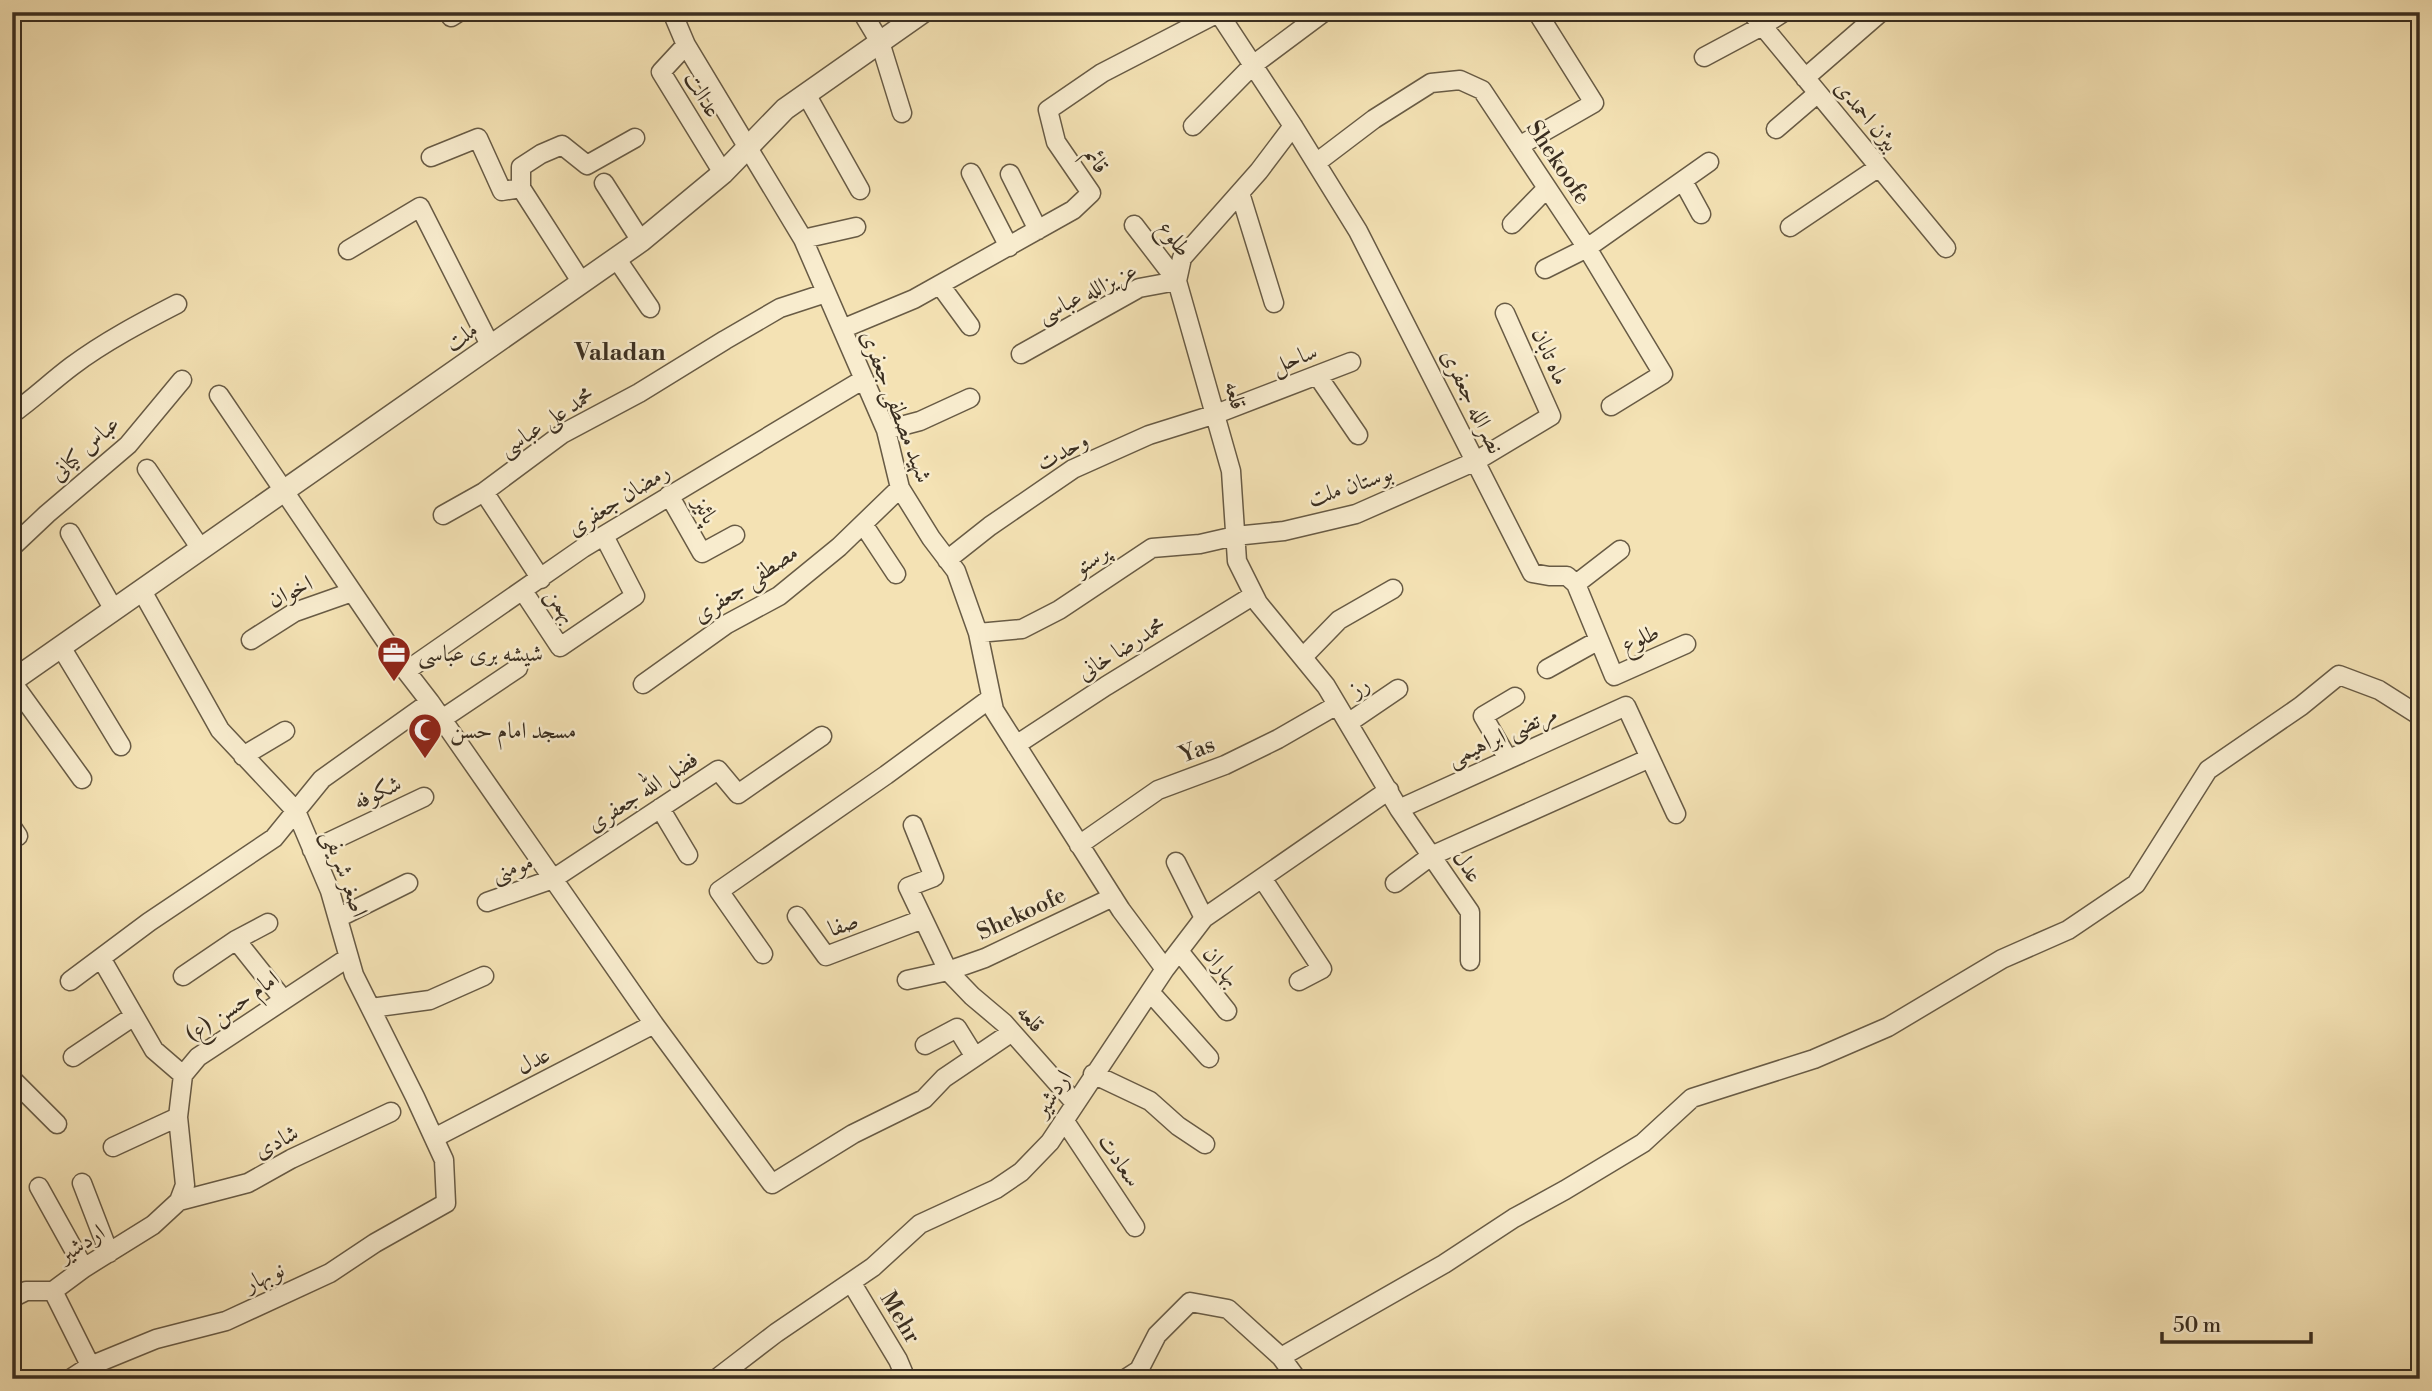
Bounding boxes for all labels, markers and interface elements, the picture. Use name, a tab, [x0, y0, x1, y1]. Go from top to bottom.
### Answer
street label: عدالت	[677, 66, 727, 123]
street label: بیژن احمدی	[1828, 74, 1904, 157]
street label: Shekoofe	[1520, 115, 1596, 210]
street label: قائم	[1073, 142, 1115, 182]
street label: طلوع	[1147, 215, 1197, 266]
street label: عزیزالله عباسی	[1033, 257, 1143, 331]
street label: ملت	[440, 316, 483, 358]
street label: ماه تابان	[1525, 323, 1575, 389]
street label: شهید مصطفی جعفری	[852, 326, 938, 487]
street label: ساحل	[1267, 337, 1322, 382]
district label: Valadan	[574, 338, 666, 368]
street label: نصرالله جعفری	[1434, 344, 1509, 459]
street label: قلعه	[1218, 378, 1252, 413]
street label: محمد علی عباسی	[494, 381, 601, 465]
street label: عباس کیانی	[44, 410, 125, 487]
street label: وحدت	[1032, 426, 1093, 478]
street label: رمضان جعفری	[562, 457, 675, 542]
street label: بوستان ملت	[1304, 459, 1396, 513]
street label: پائیز	[684, 490, 725, 531]
street label: پرستو	[1067, 537, 1117, 583]
street label: مصطفی جعفری	[687, 538, 805, 631]
street label: اخوان	[264, 569, 317, 614]
street label: بهمن	[538, 582, 583, 629]
street label: محمدرضا خانی	[1072, 611, 1171, 687]
street label: طلوع	[1617, 618, 1666, 664]
office icon: شیشه بری عباسی	[375, 634, 413, 683]
place label: شیشه بری عباسی	[418, 640, 543, 670]
street label: رز	[1342, 670, 1375, 705]
street label: مرتضی ابراهیمی	[1443, 699, 1563, 774]
mosque icon: مسجد امام حسن	[406, 711, 444, 760]
place label: مسجد امام حسن	[450, 717, 576, 750]
street label: Yas	[1175, 730, 1219, 770]
street label: فضل الله جعفری	[579, 741, 705, 840]
street label: شکوفه	[349, 770, 406, 816]
street label: اصغر شریفی	[315, 826, 374, 921]
street label: عدل	[1446, 845, 1488, 888]
street label: مومنی	[488, 848, 537, 889]
street label: Shekoofe	[972, 881, 1070, 947]
street label: صفا	[824, 906, 862, 943]
street label: بهاران	[1196, 940, 1246, 993]
street label: امام حسن (ع)	[180, 964, 288, 1053]
street label: قلعه	[1010, 999, 1050, 1039]
street label: عدل	[512, 1041, 555, 1081]
street label: اردشیر	[1026, 1065, 1078, 1124]
street label: شادی	[249, 1119, 303, 1165]
street label: سعادت	[1091, 1129, 1147, 1193]
street label: اردشیر	[51, 1218, 110, 1270]
street label: نوبهار	[238, 1256, 289, 1299]
street label: Mehr	[874, 1286, 926, 1349]
scale bar	[2162, 1300, 2311, 1344]
text: 50 m	[2173, 1313, 2221, 1339]

